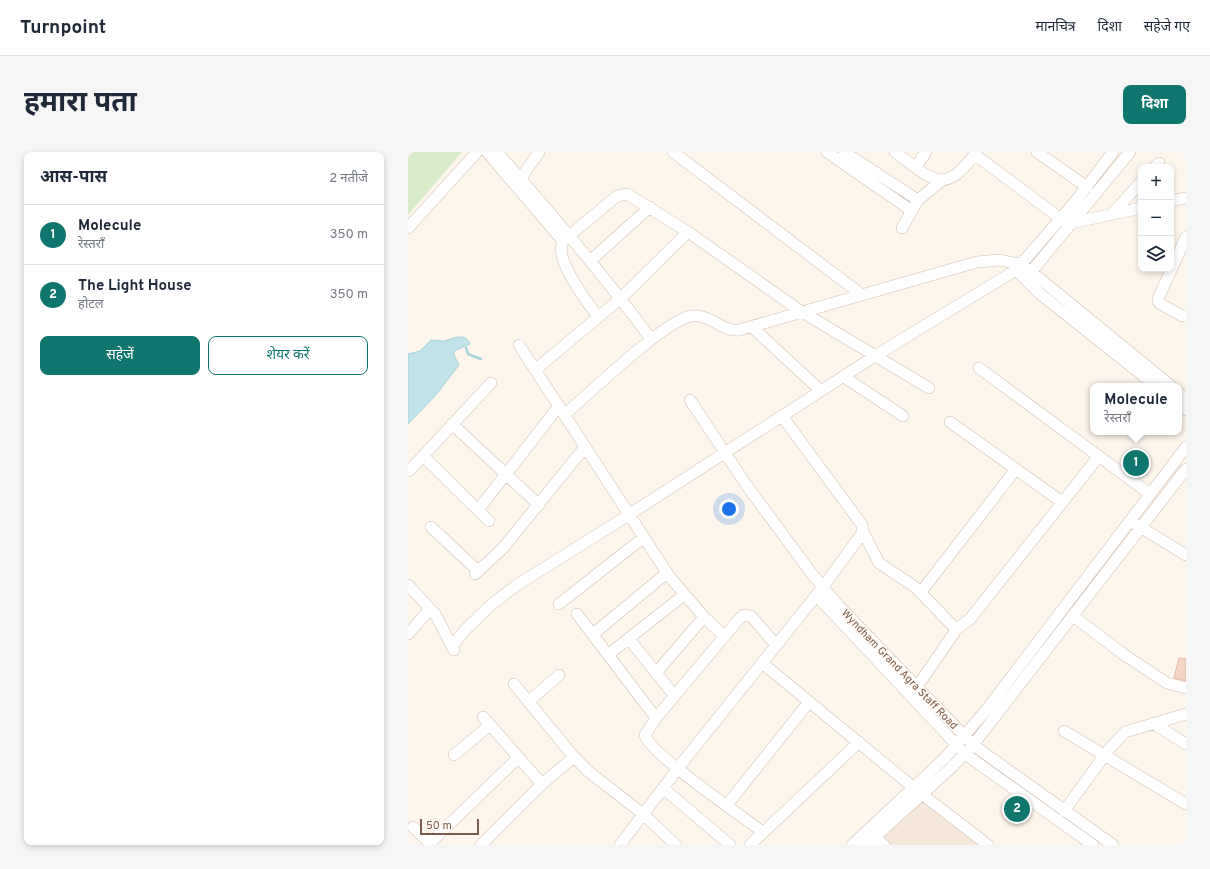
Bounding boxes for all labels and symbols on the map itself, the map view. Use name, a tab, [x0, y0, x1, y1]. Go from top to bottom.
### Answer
pin: 1	[1123, 448, 1149, 478]
your location	[719, 499, 739, 519]
street label: Wyndham Grand Agra Staff Road	[838, 607, 961, 733]
pin: 2	[1004, 794, 1030, 824]
scale bar	[420, 817, 479, 836]

